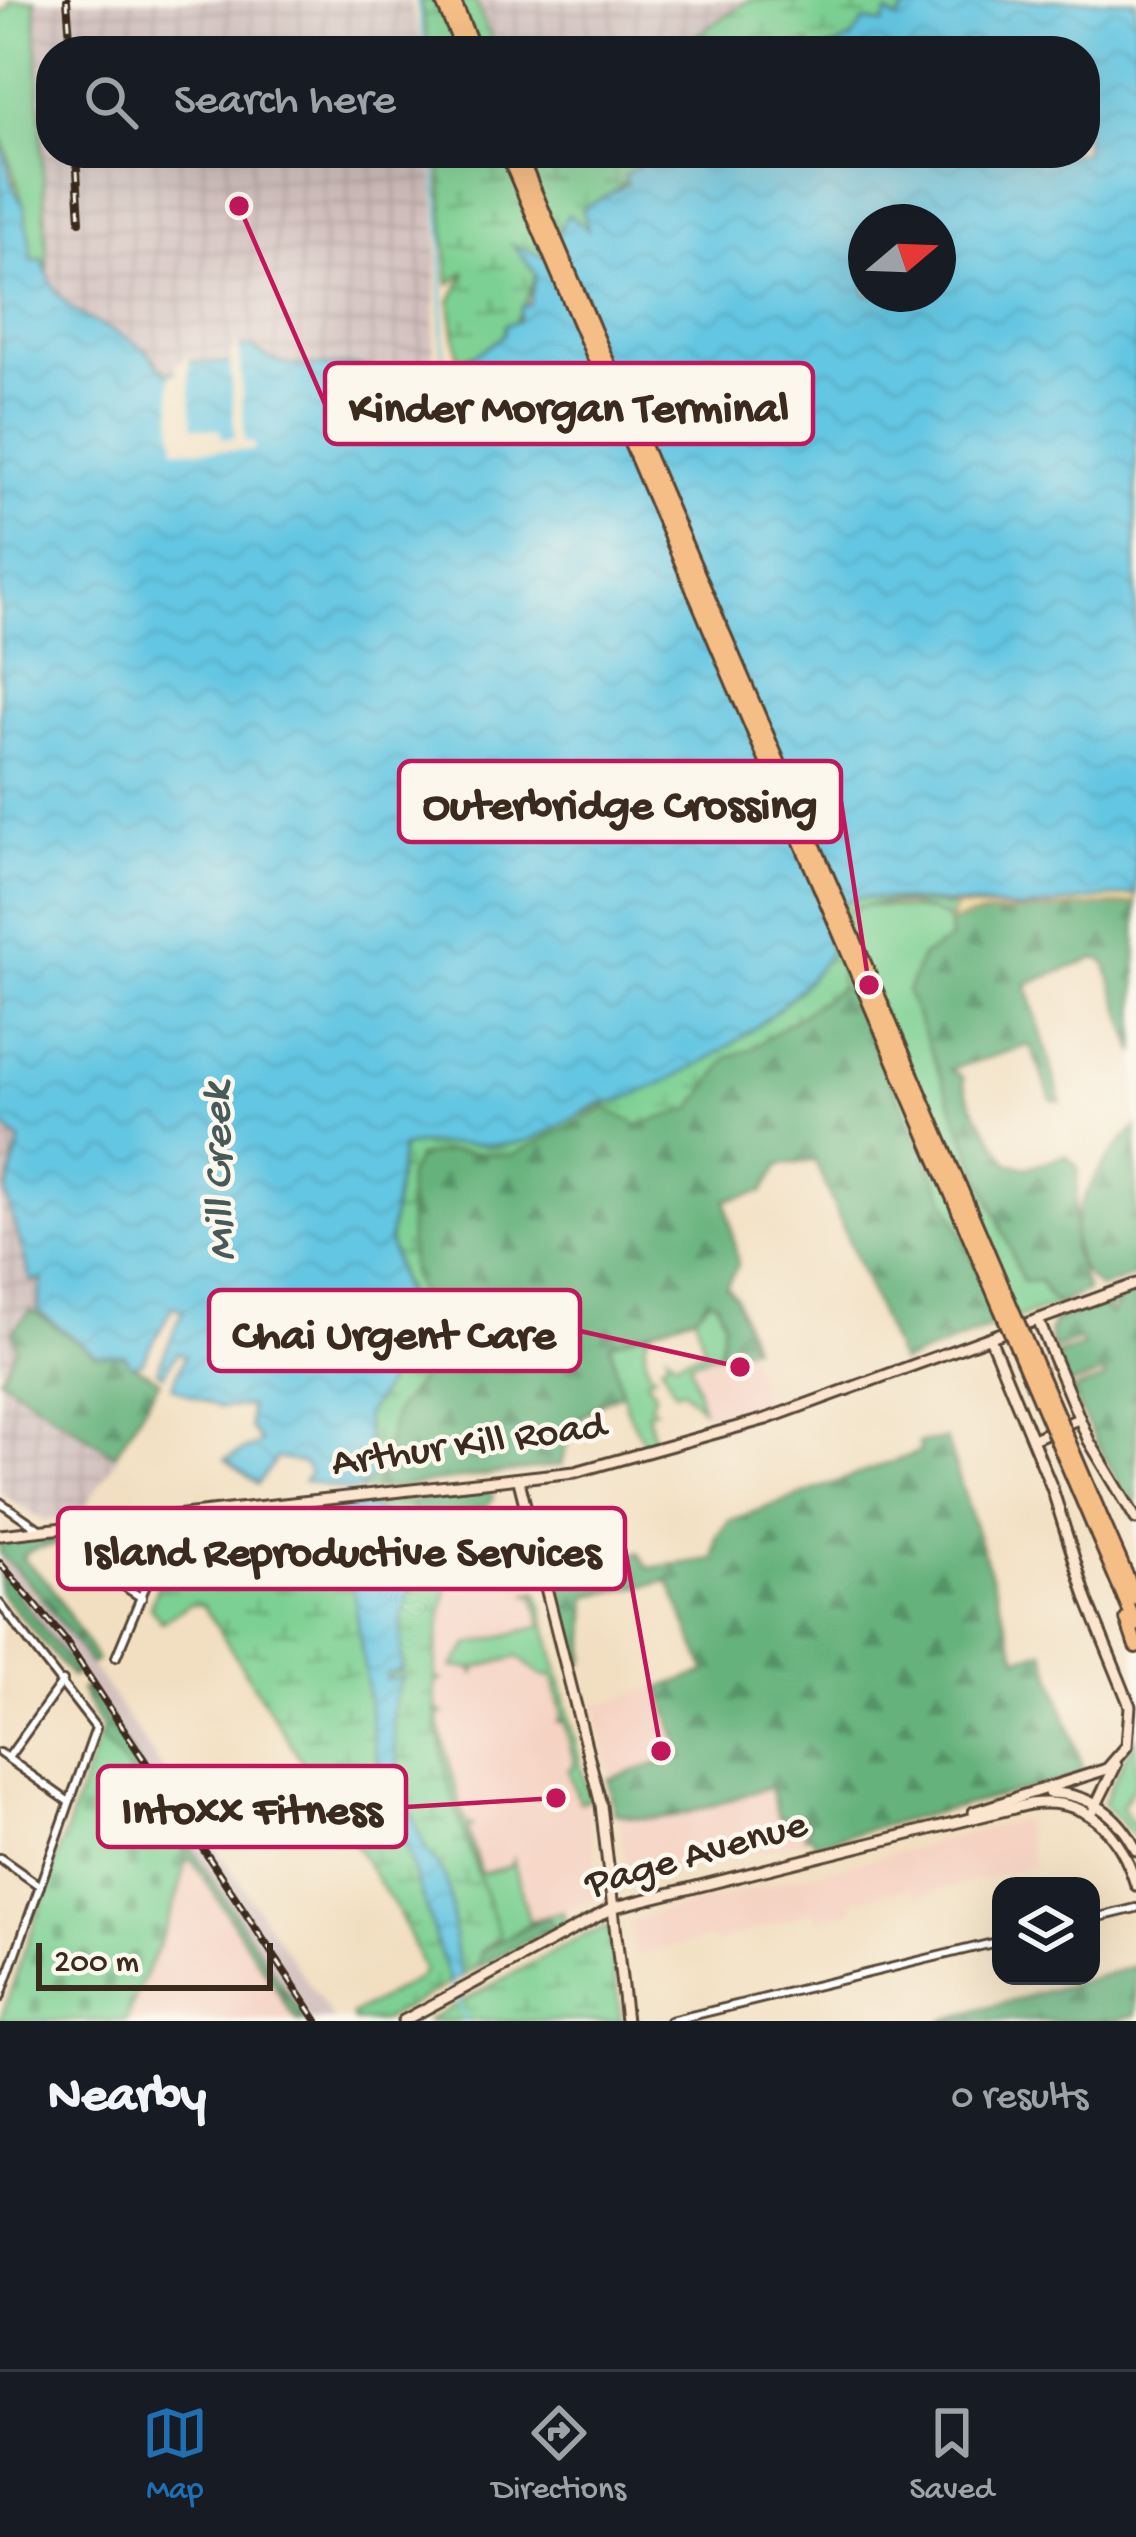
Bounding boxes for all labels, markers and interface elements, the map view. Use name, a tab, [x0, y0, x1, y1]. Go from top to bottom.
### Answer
search box	[36, 36, 1100, 168]
icon: search	[78, 69, 144, 135]
text: Search here	[174, 76, 396, 129]
north arrow	[848, 204, 956, 312]
callout: Kinder Morgan Terminal	[325, 363, 813, 444]
text: Kinder Morgan Terminal	[348, 385, 789, 438]
callout: Outerbridge Crossing	[399, 761, 841, 842]
text: Outerbridge Crossing	[423, 782, 817, 835]
water label: Mill Creek	[192, 1078, 252, 1262]
callout: Chai Urgent Care	[209, 1290, 580, 1371]
text: Chai Urgent Care	[232, 1312, 558, 1365]
street label: Arthur Kill Road	[329, 1403, 613, 1490]
callout: Island Reproductive Services	[58, 1508, 625, 1589]
text: Island Reproductive Services	[83, 1529, 604, 1582]
callout: Intoxx Fitness	[98, 1766, 406, 1847]
text: Intoxx Fitness	[122, 1787, 385, 1840]
street label: Page Avenue	[579, 1802, 815, 1913]
map controls	[992, 1877, 1100, 1985]
button: layers	[992, 1877, 1100, 1985]
scale bar	[36, 1937, 273, 1990]
text: 200 m	[54, 1945, 139, 1983]
text: Nearby	[48, 2069, 206, 2129]
text: 0 results	[951, 2076, 1088, 2122]
tab: Map	[142, 2400, 208, 2510]
tab: Directions	[492, 2400, 626, 2510]
tab: Saved	[910, 2400, 994, 2510]

